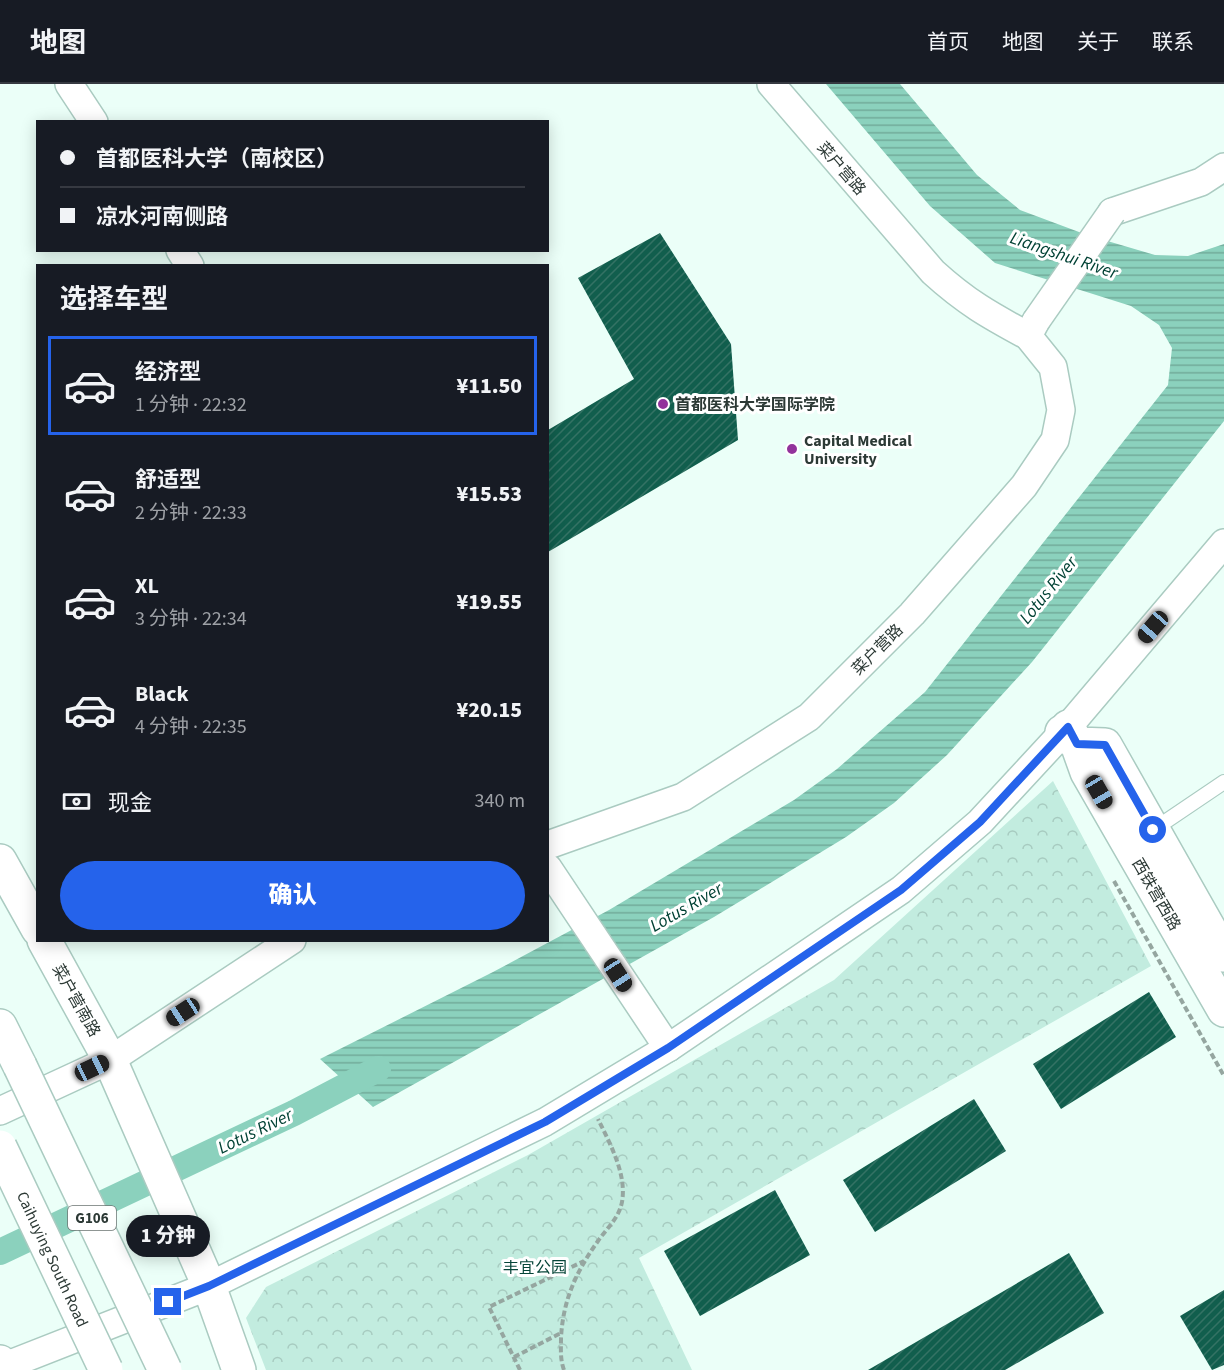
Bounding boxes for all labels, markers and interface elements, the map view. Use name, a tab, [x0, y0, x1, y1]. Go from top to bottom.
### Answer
text: 地图	[30, 23, 86, 63]
text: 首页	[927, 27, 969, 57]
text: 地图	[1002, 27, 1044, 57]
text: 关于	[1077, 27, 1119, 57]
text: 联系	[1152, 27, 1194, 57]
street label: 菜户营路	[812, 137, 871, 200]
text: 首都医科大学（南校区）	[96, 143, 338, 175]
text: 凉水河南侧路	[96, 201, 228, 233]
water label: Liangshui River	[1007, 225, 1122, 286]
text: 选择车型	[60, 280, 168, 319]
text: 经济型	[135, 356, 201, 388]
icon: car	[63, 359, 117, 413]
text: ¥11.50	[456, 370, 522, 402]
text: 1 分钟 · 22:32	[135, 391, 247, 419]
place label: 首都医科大学国际学院	[675, 394, 835, 416]
marker: 首都医科大学国际学院	[656, 397, 670, 411]
place label: Capital Medical University	[804, 430, 912, 470]
marker: Capital Medical University	[785, 442, 799, 456]
text: 舒适型	[135, 464, 201, 496]
icon: car	[63, 467, 117, 521]
text: ¥15.53	[456, 478, 522, 510]
text: 2 分钟 · 22:33	[135, 499, 247, 527]
water label: Lotus River	[1013, 551, 1084, 629]
text: XL	[135, 570, 159, 602]
icon: car	[63, 575, 117, 629]
text: ¥19.55	[456, 586, 522, 618]
text: 3 分钟 · 22:34	[135, 605, 247, 633]
car	[1134, 608, 1172, 646]
street label: 菜户营路	[847, 619, 908, 680]
text: Black	[135, 678, 189, 710]
icon: car	[63, 683, 117, 737]
text: ¥20.15	[456, 694, 522, 726]
text: 4 分钟 · 22:35	[135, 713, 247, 741]
car	[1082, 772, 1116, 812]
icon: cash	[60, 785, 93, 818]
text: 现金	[108, 787, 152, 819]
text: 340 m	[475, 787, 525, 815]
route start	[1139, 816, 1166, 843]
street label: 西铁营西路	[1127, 854, 1186, 935]
button: 确认	[60, 861, 525, 930]
water label: Lotus River	[645, 876, 728, 938]
car	[601, 955, 635, 995]
street label: 菜户营南路	[47, 960, 105, 1041]
car	[163, 995, 203, 1029]
car	[72, 1052, 112, 1084]
water label: Lotus River	[214, 1102, 298, 1160]
street label: Caihuying South Road	[11, 1188, 93, 1331]
road number: G106	[68, 1206, 116, 1230]
callout: 1 分钟	[126, 1215, 210, 1257]
text: 1 分钟	[141, 1222, 195, 1250]
park label: 丰宜公园	[503, 1257, 567, 1279]
route end	[154, 1288, 181, 1315]

